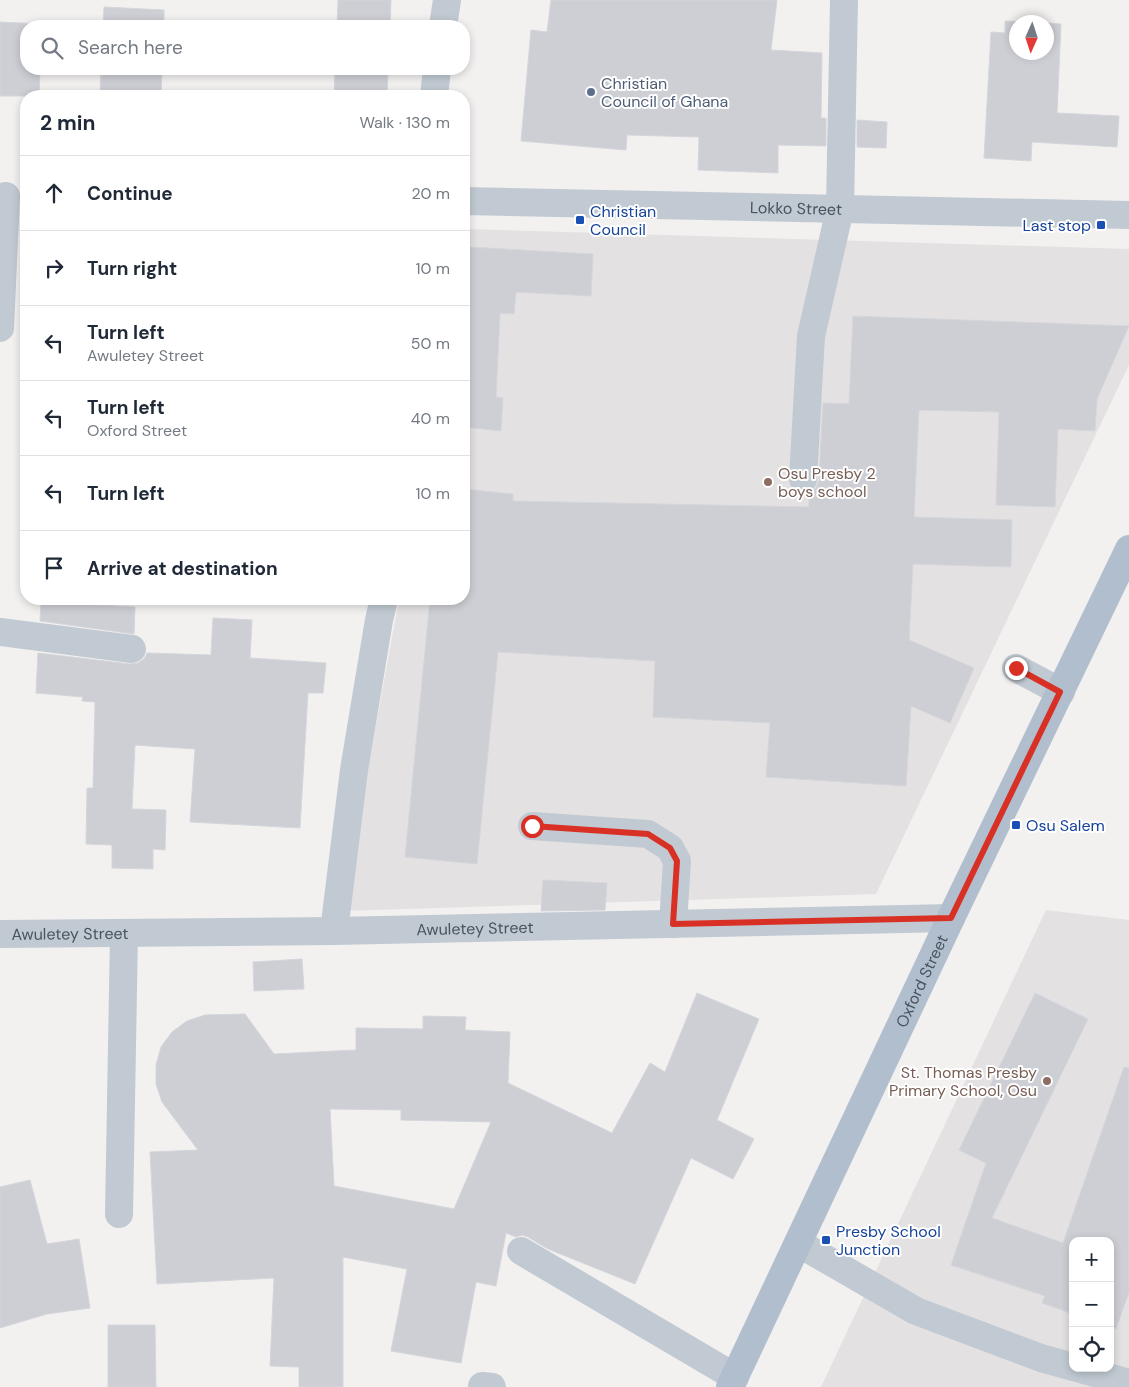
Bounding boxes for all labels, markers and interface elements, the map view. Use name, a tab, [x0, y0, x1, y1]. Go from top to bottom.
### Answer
north arrow	[1009, 15, 1054, 60]
search box	[20, 20, 470, 75]
icon: search	[38, 34, 66, 62]
text: Search here	[78, 35, 183, 60]
place label: Christian Council of Ghana	[601, 73, 728, 112]
marker: Christian Council of Ghana	[585, 86, 597, 98]
text: 2 min	[40, 109, 96, 137]
text: Walk · 130 m	[359, 112, 450, 133]
icon: ahead	[40, 179, 68, 207]
text: Continue	[87, 181, 173, 206]
text: 20 m	[411, 183, 450, 204]
street label: Lokko Street	[750, 197, 842, 220]
place label: Christian Council	[590, 201, 656, 240]
marker: Christian Council	[574, 214, 586, 226]
place label: Last stop	[1022, 215, 1091, 236]
marker: Last stop	[1095, 219, 1107, 231]
icon: right	[40, 254, 68, 282]
text: Turn right	[87, 256, 177, 281]
text: 10 m	[416, 258, 450, 279]
text: Turn left	[87, 320, 165, 345]
icon: left	[40, 329, 68, 357]
text: 50 m	[411, 333, 450, 354]
text: Awuletey Street	[87, 345, 204, 366]
text: Turn left	[87, 395, 165, 420]
icon: left	[40, 404, 68, 432]
text: 40 m	[411, 408, 450, 429]
text: Oxford Street	[87, 420, 187, 441]
place label: Osu Presby 2 boys school	[778, 463, 876, 502]
marker: Osu Presby 2 boys school	[762, 476, 774, 488]
icon: left	[40, 479, 68, 507]
text: Turn left	[87, 481, 165, 506]
text: 10 m	[416, 483, 450, 504]
icon: arrive	[40, 554, 68, 582]
text: Arrive at destination	[87, 556, 278, 581]
route end	[1005, 657, 1028, 680]
route start	[521, 815, 544, 838]
place label: Osu Salem	[1026, 815, 1105, 836]
marker: Osu Salem	[1010, 819, 1022, 831]
street label: Awuletey Street	[416, 917, 534, 940]
street label: Awuletey Street	[11, 923, 129, 945]
street label: Oxford Street	[891, 931, 953, 1031]
place label: St. Thomas Presby Primary School, Osu	[889, 1062, 1037, 1101]
marker: St. Thomas Presby Primary School, Osu	[1041, 1075, 1053, 1087]
place label: Presby School Junction	[836, 1221, 941, 1260]
marker: Presby School Junction	[820, 1234, 832, 1246]
map controls	[1069, 1237, 1114, 1372]
button: +	[1069, 1237, 1114, 1282]
button: −	[1069, 1282, 1114, 1327]
button: locate	[1069, 1327, 1114, 1372]

